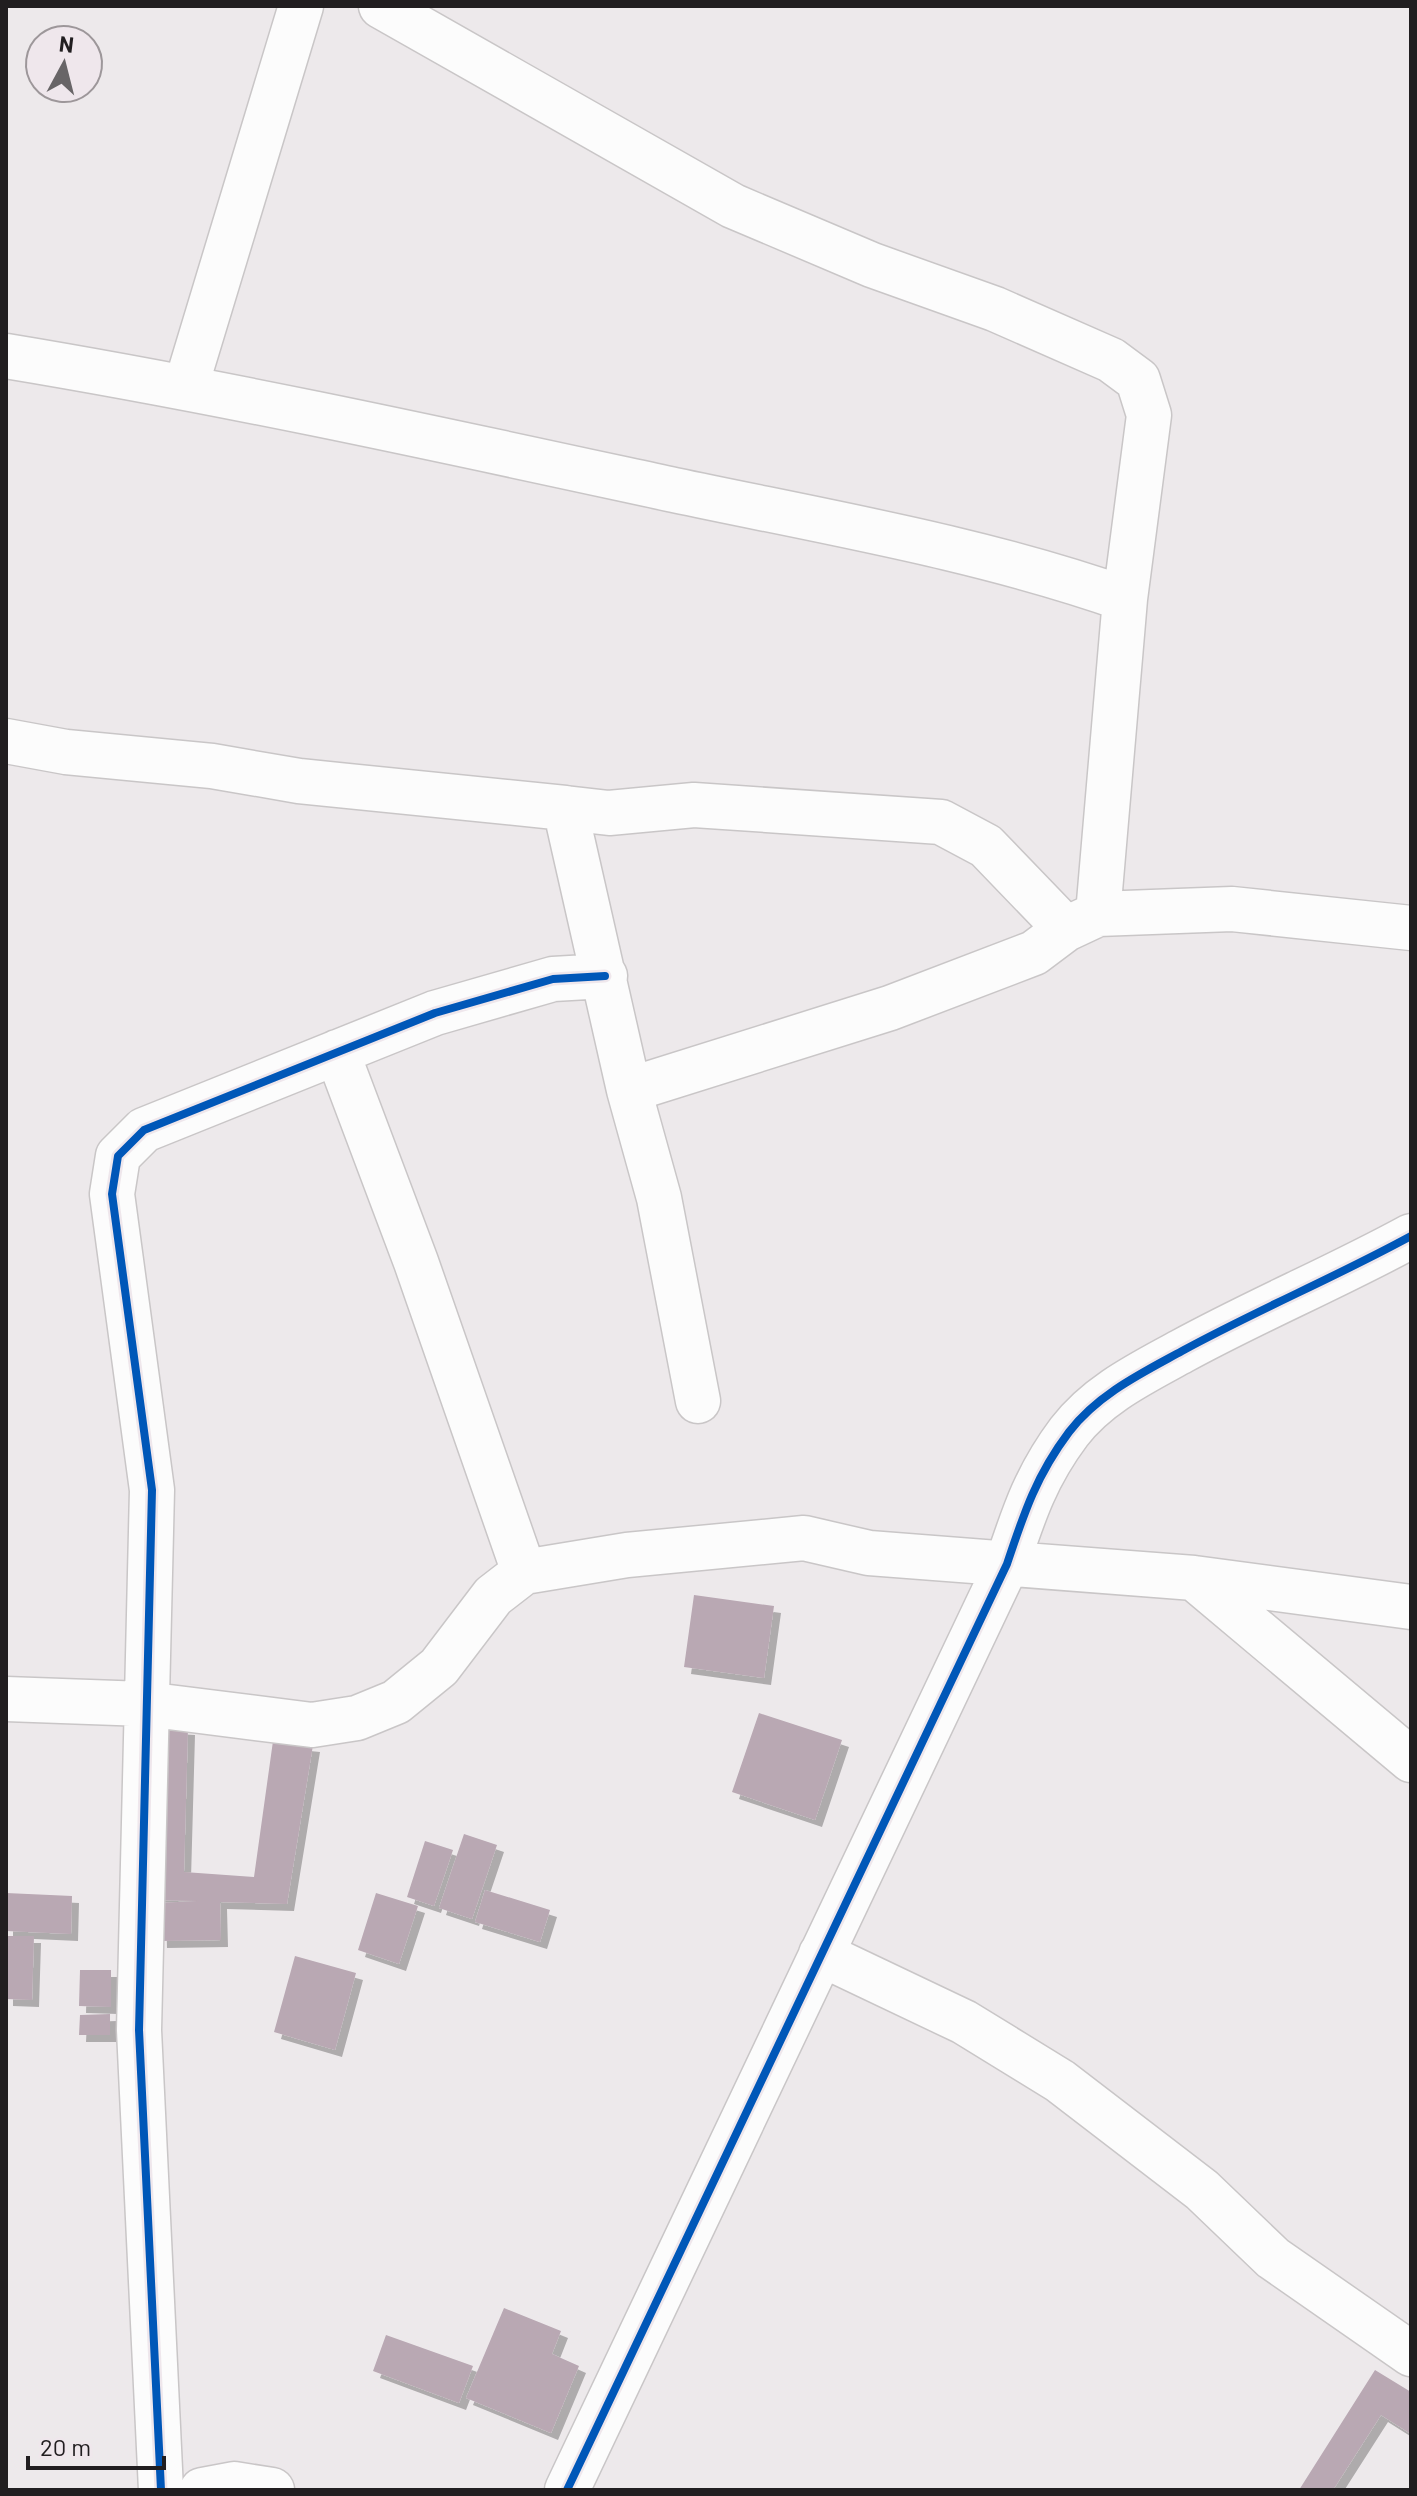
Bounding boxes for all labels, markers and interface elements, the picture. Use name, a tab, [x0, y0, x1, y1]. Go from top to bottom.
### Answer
north arrow	[24, 24, 104, 104]
text: N	[58, 29, 75, 57]
scale bar	[28, 2420, 164, 2470]
text: 20 m	[40, 2432, 91, 2461]

